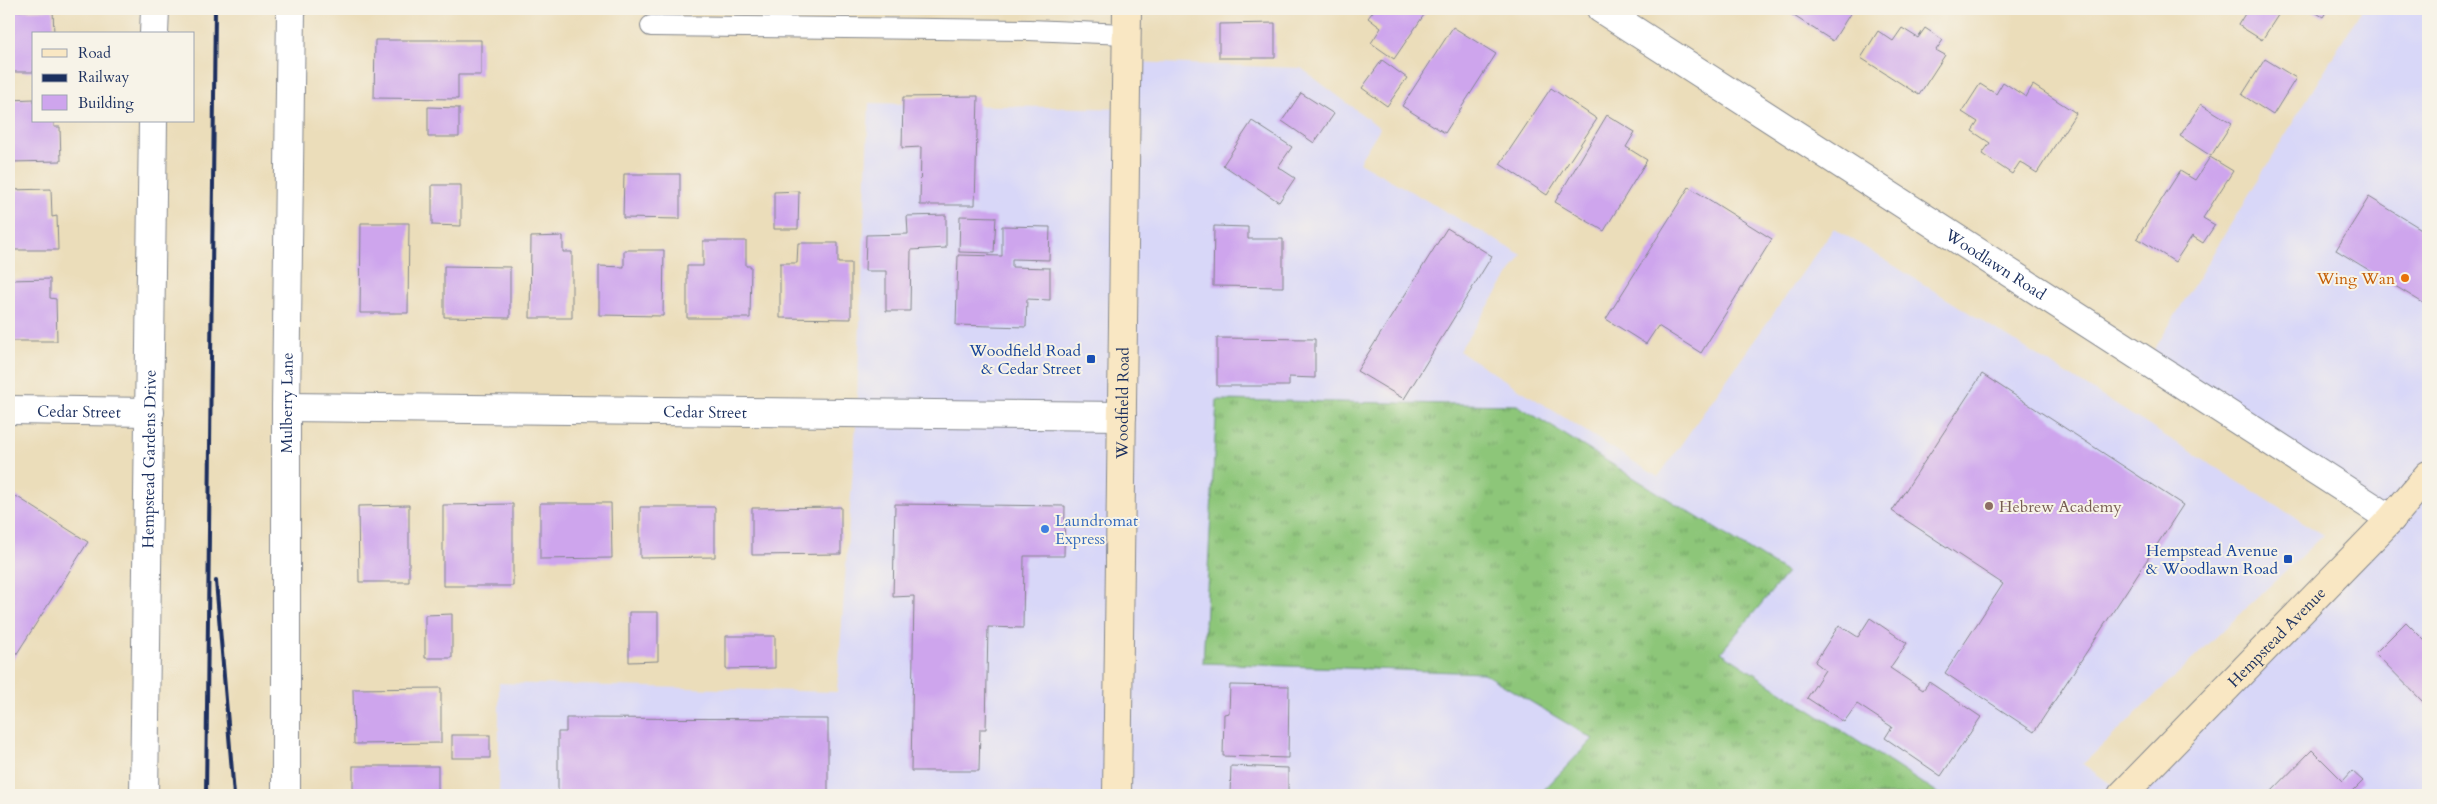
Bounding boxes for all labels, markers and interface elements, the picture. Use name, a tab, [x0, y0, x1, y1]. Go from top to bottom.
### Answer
legend	[32, 32, 195, 122]
text: Road	[78, 43, 111, 63]
text: Railway	[78, 67, 129, 87]
text: Building	[78, 93, 134, 113]
street label: Woodlawn Road	[1940, 224, 2050, 306]
place label: Wing Wan	[2316, 268, 2395, 290]
marker: Wing Wan	[2399, 272, 2411, 284]
place label: Woodfield Road & Cedar Street	[968, 340, 1081, 380]
street label: Woodfield Road	[1111, 346, 1135, 460]
street label: Mulberry Lane	[276, 352, 299, 454]
marker: Woodfield Road & Cedar Street	[1085, 353, 1097, 365]
street label: Hempstead Gardens Drive	[137, 370, 162, 549]
street label: Cedar Street	[37, 400, 121, 424]
street label: Cedar Street	[663, 401, 747, 424]
place label: Hebrew Academy	[1999, 496, 2122, 518]
marker: Hebrew Academy	[1983, 500, 1995, 512]
place label: Laundromat Express	[1055, 510, 1138, 550]
marker: Laundromat Express	[1039, 523, 1051, 535]
place label: Hempstead Avenue & Woodlawn Road	[2146, 540, 2278, 580]
marker: Hempstead Avenue & Woodlawn Road	[2282, 553, 2294, 565]
street label: Hempstead Avenue	[2223, 582, 2331, 692]

